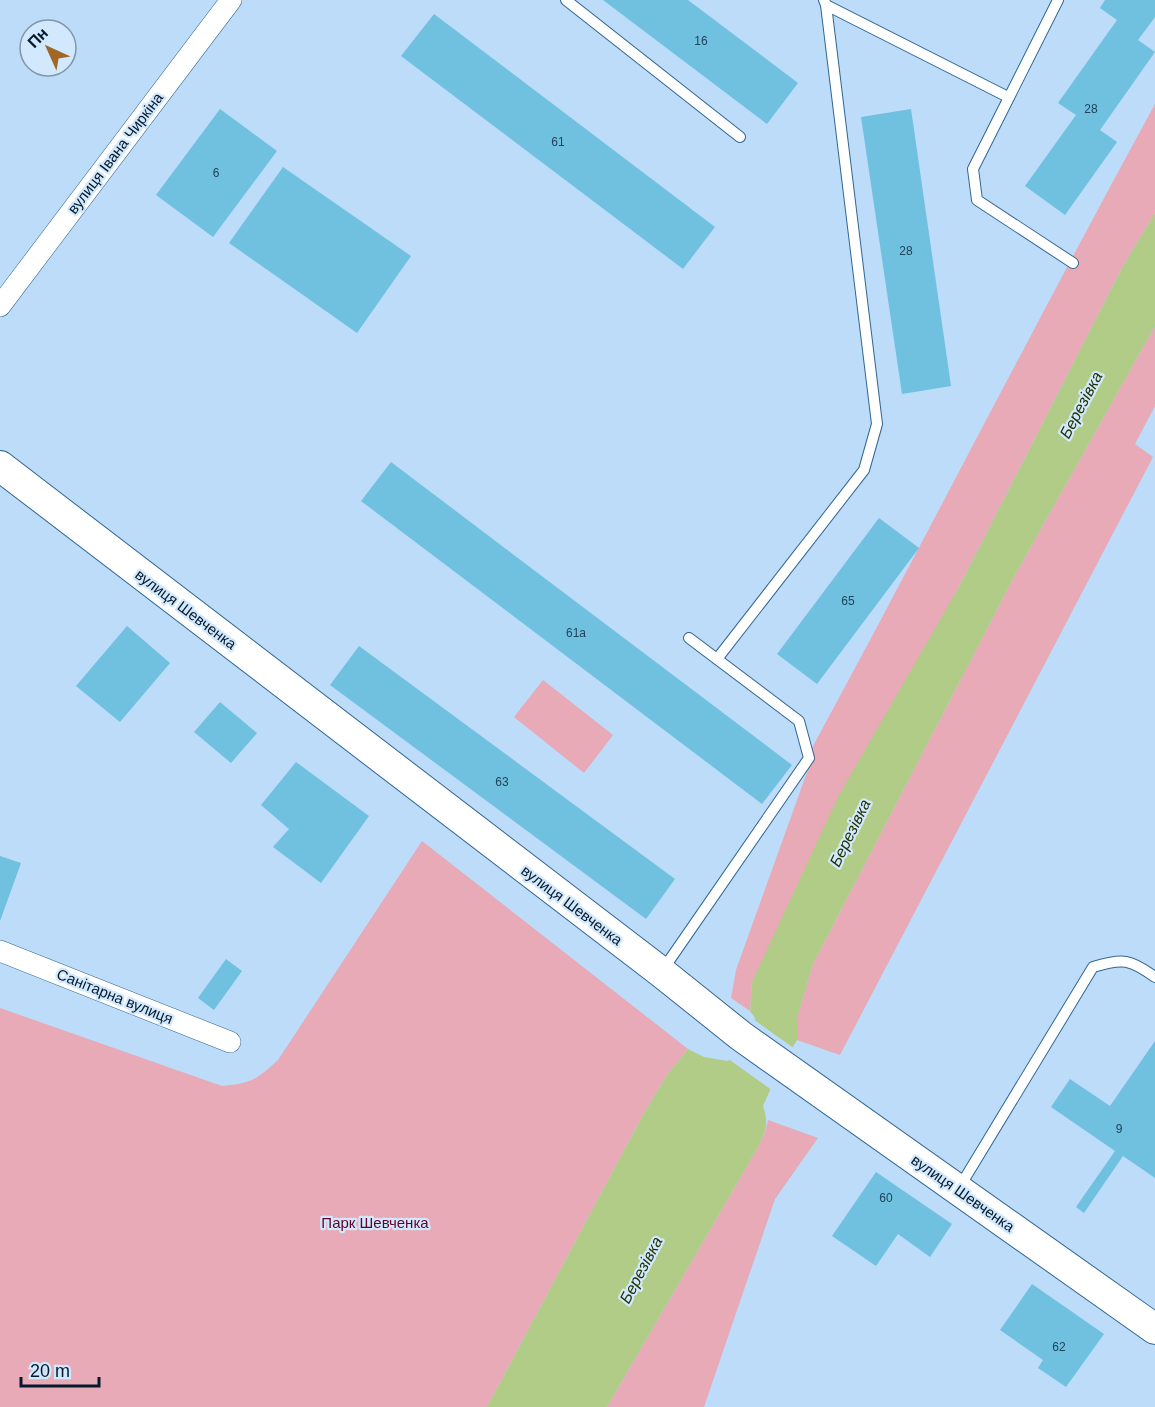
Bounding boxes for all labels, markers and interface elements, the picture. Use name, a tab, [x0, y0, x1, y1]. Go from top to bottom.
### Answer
north arrow	[18, 18, 78, 78]
text: Пн	[24, 24, 51, 51]
house number: 16	[694, 34, 708, 48]
street label: вулиця Івана Чиркіна	[64, 89, 166, 217]
house number: 28	[1084, 102, 1098, 116]
house number: 61	[551, 135, 565, 149]
house number: 6	[213, 166, 220, 180]
house number: 28	[899, 244, 913, 258]
water label: Березівка	[1056, 369, 1106, 441]
street label: вулиця Шевченка	[132, 566, 240, 653]
house number: 65	[841, 594, 855, 608]
house number: 61а	[566, 626, 586, 640]
house number: 63	[495, 775, 509, 789]
water label: Березівка	[826, 797, 874, 869]
street label: вулиця Шевченка	[518, 862, 626, 949]
street label: Санітарна вулиця	[54, 965, 176, 1027]
house number: 9	[1116, 1122, 1123, 1136]
street label: вулиця Шевченка	[908, 1151, 1018, 1235]
house number: 60	[879, 1191, 893, 1205]
park label: Парк Шевченка	[321, 1214, 429, 1231]
water label: Березівка	[616, 1234, 666, 1306]
house number: 62	[1052, 1340, 1066, 1354]
scale bar	[21, 1350, 99, 1388]
text: 20 m	[30, 1361, 70, 1381]

